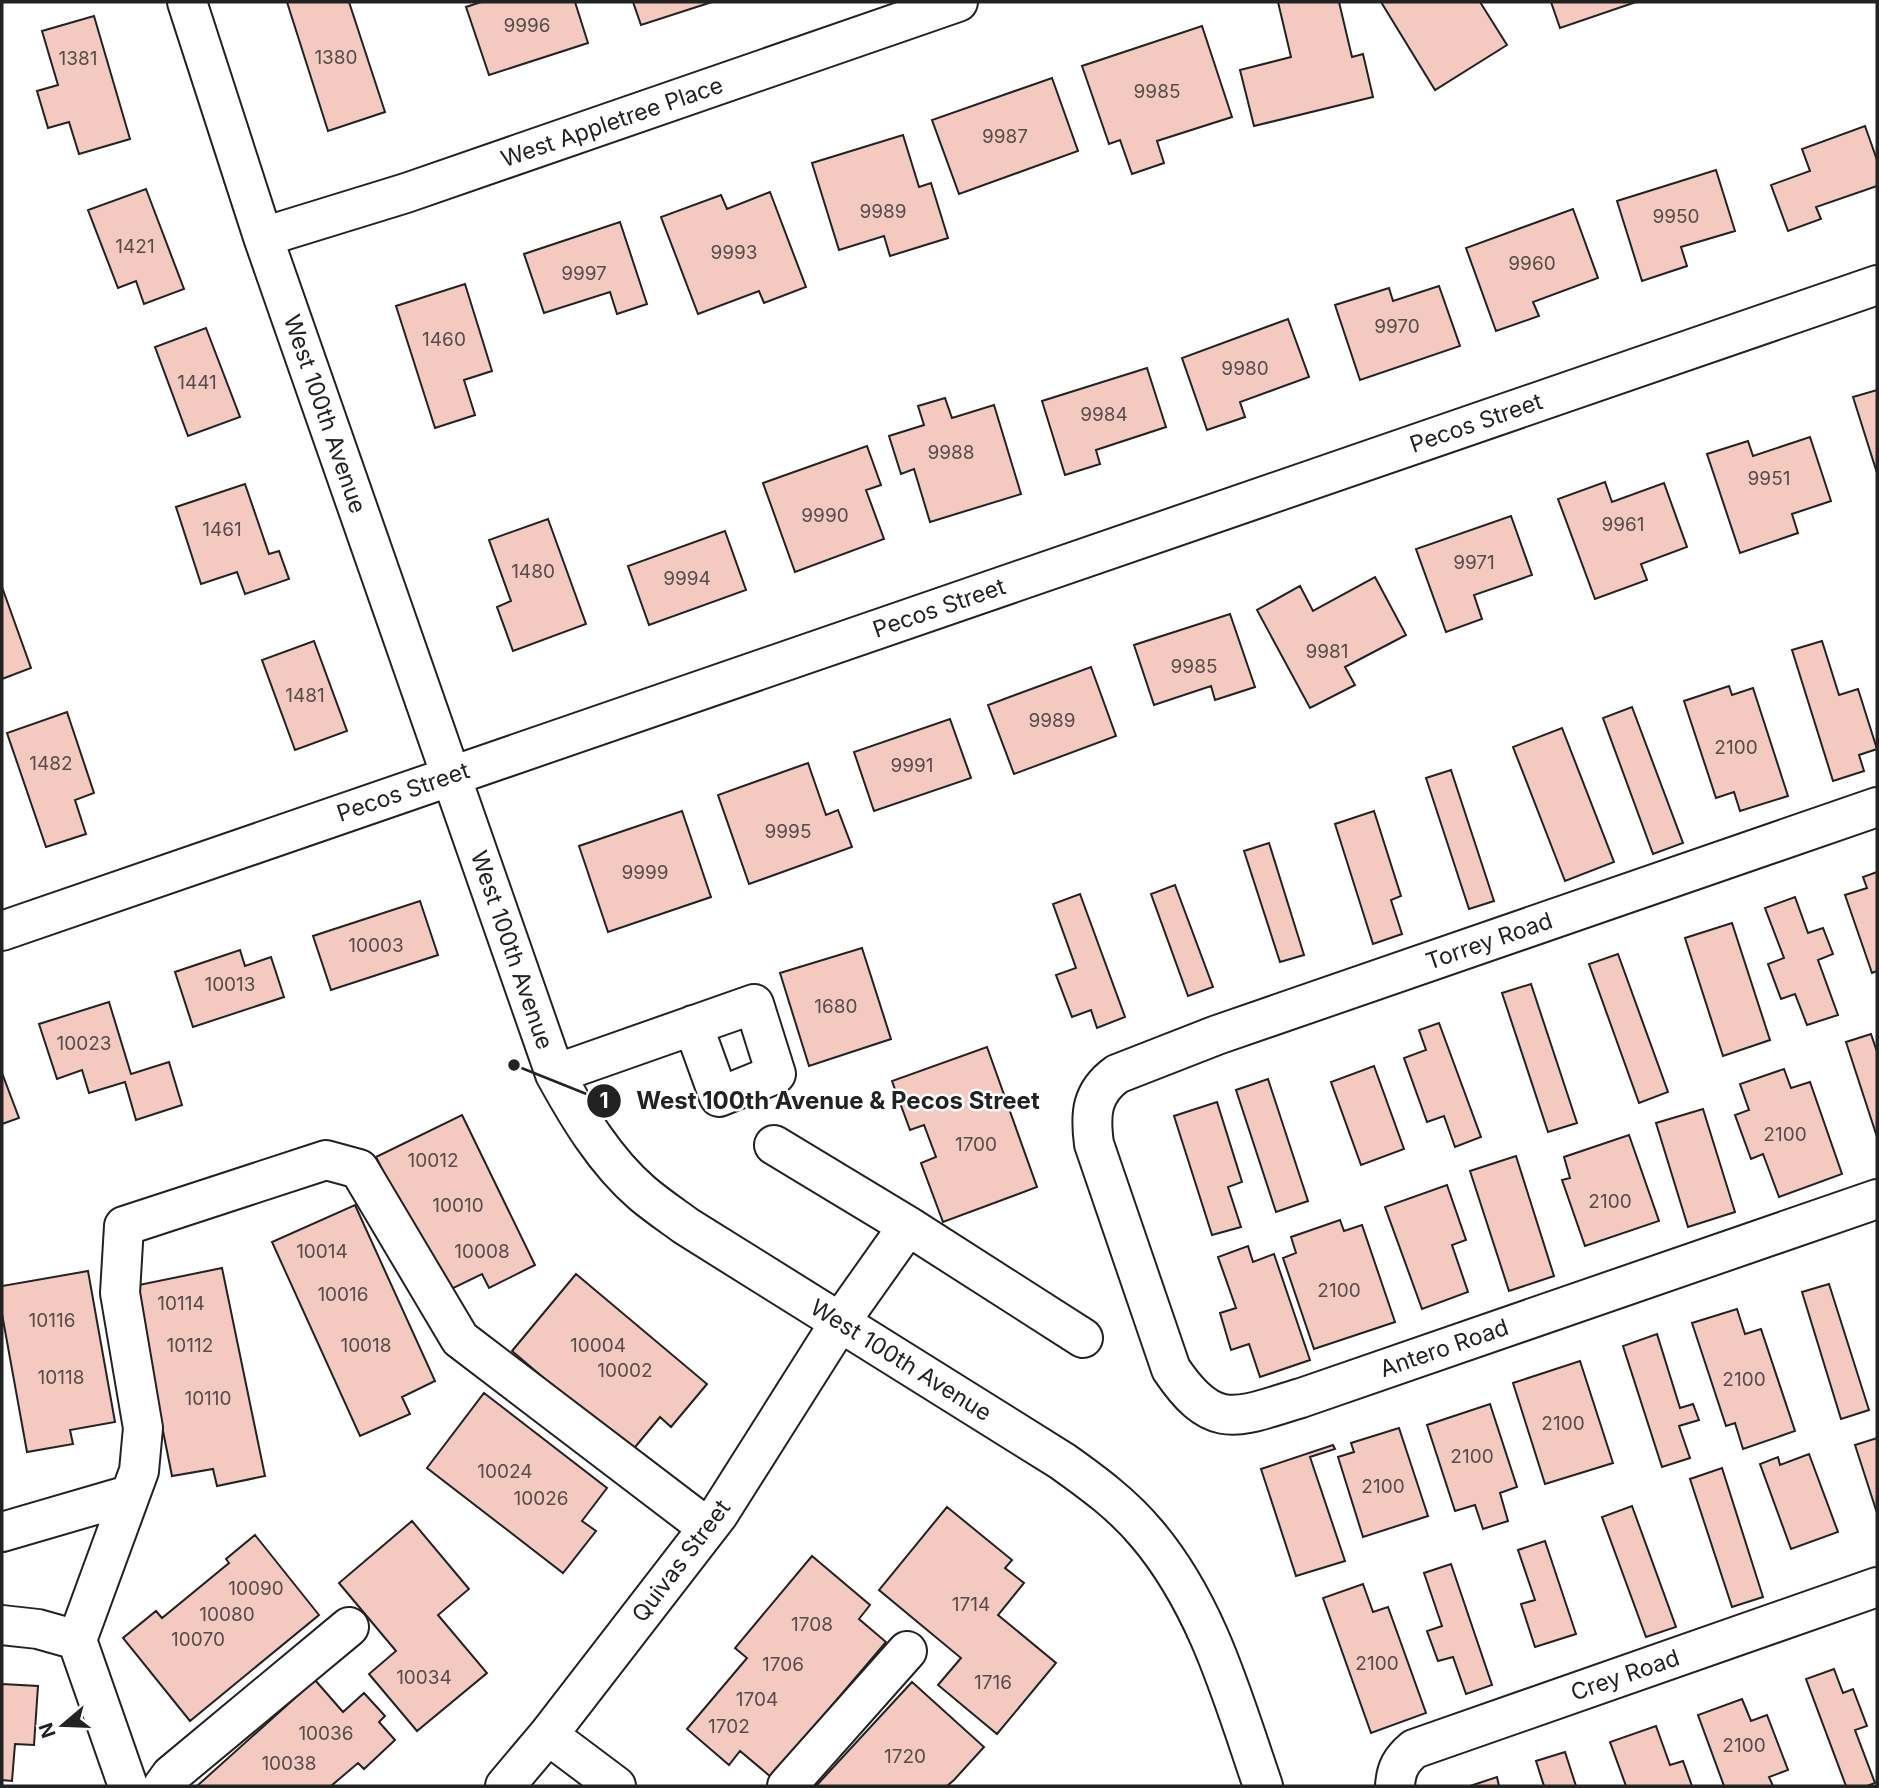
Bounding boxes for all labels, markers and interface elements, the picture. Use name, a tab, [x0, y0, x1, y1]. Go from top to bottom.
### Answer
house number: 9996	[503, 14, 551, 37]
house number: 1380	[314, 46, 358, 69]
house number: 1381	[59, 47, 97, 70]
street label: West Appletree Place	[497, 71, 727, 173]
house number: 9985	[1134, 80, 1180, 103]
house number: 9987	[982, 125, 1028, 148]
house number: 9989	[859, 200, 907, 223]
house number: 9950	[1652, 205, 1700, 228]
house number: 1421	[115, 235, 155, 258]
house number: 9993	[710, 241, 758, 264]
house number: 9960	[1508, 252, 1556, 275]
house number: 9997	[561, 262, 607, 285]
street label: West 100th Avenue	[278, 311, 372, 517]
house number: 9970	[1374, 315, 1420, 338]
house number: 1460	[422, 328, 466, 351]
house number: 9980	[1221, 357, 1269, 380]
house number: 1441	[177, 371, 217, 394]
street label: Pecos Street	[1406, 387, 1546, 459]
house number: 9984	[1080, 403, 1128, 426]
house number: 9988	[927, 441, 975, 464]
house number: 9951	[1748, 467, 1790, 490]
house number: 9990	[801, 504, 849, 527]
house number: 9961	[1601, 513, 1645, 536]
house number: 1461	[202, 518, 242, 541]
house number: 9971	[1453, 551, 1495, 574]
house number: 1480	[511, 560, 555, 583]
house number: 9994	[663, 567, 711, 590]
street label: Pecos Street	[869, 572, 1009, 644]
house number: 9981	[1305, 640, 1349, 663]
house number: 9985	[1171, 655, 1217, 678]
house number: 1481	[285, 684, 325, 707]
house number: 9989	[1028, 709, 1076, 732]
house number: 2100	[1714, 736, 1758, 759]
house number: 1482	[29, 752, 73, 775]
house number: 9991	[890, 754, 934, 777]
street label: Pecos Street	[333, 756, 473, 828]
house number: 9995	[765, 820, 811, 843]
street label: West 100th Avenue	[465, 847, 559, 1053]
house number: 9999	[621, 861, 669, 884]
street label: Torrey Road	[1422, 906, 1556, 976]
house number: 10003	[348, 934, 404, 957]
house number: 10013	[204, 973, 256, 996]
house number: 1680	[814, 995, 858, 1018]
house number: 10023	[56, 1032, 112, 1055]
callout: West 100th Avenue & Pecos Street	[587, 1079, 1053, 1124]
text: West 100th Avenue & Pecos Street	[636, 1086, 1040, 1115]
text: 1	[599, 1088, 609, 1113]
house number: 2100	[1763, 1123, 1807, 1146]
house number: 1700	[955, 1133, 997, 1156]
house number: 10012	[407, 1149, 459, 1172]
house number: 2100	[1588, 1190, 1632, 1213]
house number: 10010	[432, 1194, 484, 1217]
house number: 10014	[296, 1240, 348, 1263]
house number: 10008	[454, 1240, 510, 1263]
house number: 2100	[1317, 1279, 1361, 1302]
house number: 10016	[317, 1283, 369, 1306]
house number: 10114	[157, 1292, 205, 1315]
street label: West 100th Avenue	[805, 1293, 997, 1427]
house number: 10116	[29, 1309, 75, 1332]
street label: Antero Road	[1376, 1313, 1512, 1383]
house number: 10112	[167, 1334, 213, 1357]
house number: 10018	[340, 1334, 392, 1357]
house number: 10004	[570, 1334, 626, 1357]
house number: 10002	[597, 1359, 653, 1382]
house number: 10118	[38, 1366, 84, 1389]
house number: 2100	[1722, 1368, 1766, 1391]
house number: 10110	[184, 1387, 232, 1410]
house number: 2100	[1541, 1412, 1585, 1435]
house number: 2100	[1450, 1445, 1494, 1468]
house number: 10024	[477, 1460, 533, 1483]
house number: 2100	[1361, 1475, 1405, 1498]
house number: 10026	[513, 1487, 569, 1510]
street label: Quivas Street	[626, 1494, 736, 1628]
house number: 10090	[228, 1577, 284, 1600]
house number: 1714	[952, 1593, 990, 1616]
house number: 10080	[199, 1603, 255, 1626]
house number: 1708	[791, 1613, 833, 1636]
house number: 10070	[171, 1628, 225, 1651]
street label: Crey Road	[1567, 1643, 1683, 1707]
house number: 2100	[1355, 1652, 1399, 1675]
house number: 1706	[762, 1653, 804, 1676]
house number: 10034	[396, 1666, 452, 1689]
house number: 1716	[974, 1671, 1012, 1694]
house number: 1704	[736, 1688, 778, 1711]
north arrow	[28, 1690, 98, 1760]
house number: 1702	[708, 1715, 750, 1738]
text: N	[34, 1720, 61, 1741]
house number: 10036	[298, 1722, 354, 1745]
house number: 2100	[1722, 1734, 1766, 1757]
house number: 1720	[884, 1745, 926, 1768]
house number: 10038	[261, 1752, 317, 1775]

